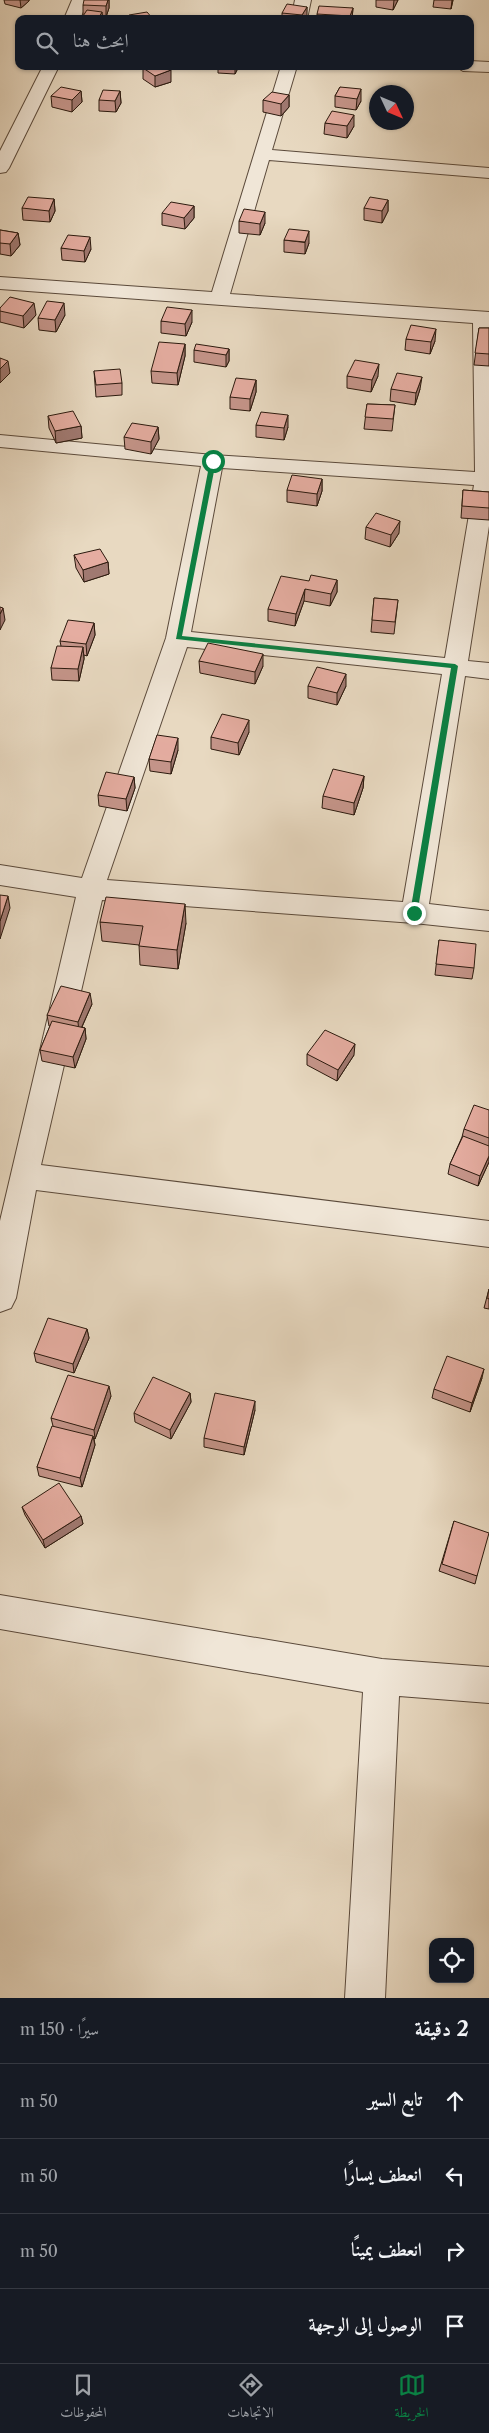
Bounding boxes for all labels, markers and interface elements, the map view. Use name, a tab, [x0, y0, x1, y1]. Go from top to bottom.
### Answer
search box	[15, 15, 474, 70]
icon: search	[33, 29, 61, 57]
text: ابحث هنا	[73, 29, 129, 52]
north arrow	[369, 85, 414, 130]
route start	[202, 450, 225, 473]
route end	[403, 902, 426, 925]
map controls	[429, 1938, 474, 1983]
button: locate	[429, 1938, 474, 1983]
text: 2 دقيقة	[415, 2016, 469, 2041]
text: سيرًا · 150 m	[20, 2019, 99, 2039]
icon: ahead	[441, 2087, 469, 2115]
text: تابع السير	[368, 2088, 422, 2111]
text: 50 m	[20, 2091, 58, 2111]
icon: left	[441, 2162, 469, 2190]
text: انعطف يسارًا	[343, 2163, 422, 2186]
text: 50 m	[20, 2166, 58, 2186]
icon: right	[441, 2237, 469, 2265]
text: انعطف يمينًا	[351, 2238, 422, 2261]
text: 50 m	[20, 2241, 58, 2261]
icon: arrive	[441, 2312, 469, 2340]
text: الوصول إلى الوجهة	[308, 2313, 422, 2336]
tab: المحفوظات	[60, 2371, 107, 2426]
tab: الاتجاهات	[227, 2371, 274, 2426]
tab: الخريطة	[395, 2371, 429, 2426]

